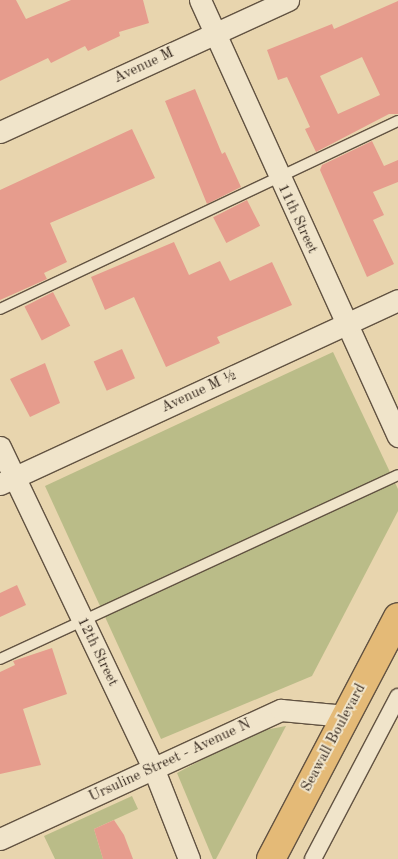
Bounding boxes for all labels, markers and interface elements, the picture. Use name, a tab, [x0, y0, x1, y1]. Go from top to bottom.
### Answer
street label: Avenue M	[111, 44, 177, 88]
street label: 11th Street	[273, 181, 321, 257]
street label: Avenue M ½	[159, 367, 239, 417]
street label: 12th Street	[73, 614, 121, 690]
street label: Seawall Boulevard	[298, 681, 370, 795]
street label: Ursuline Street - Avenue N	[86, 715, 254, 807]

